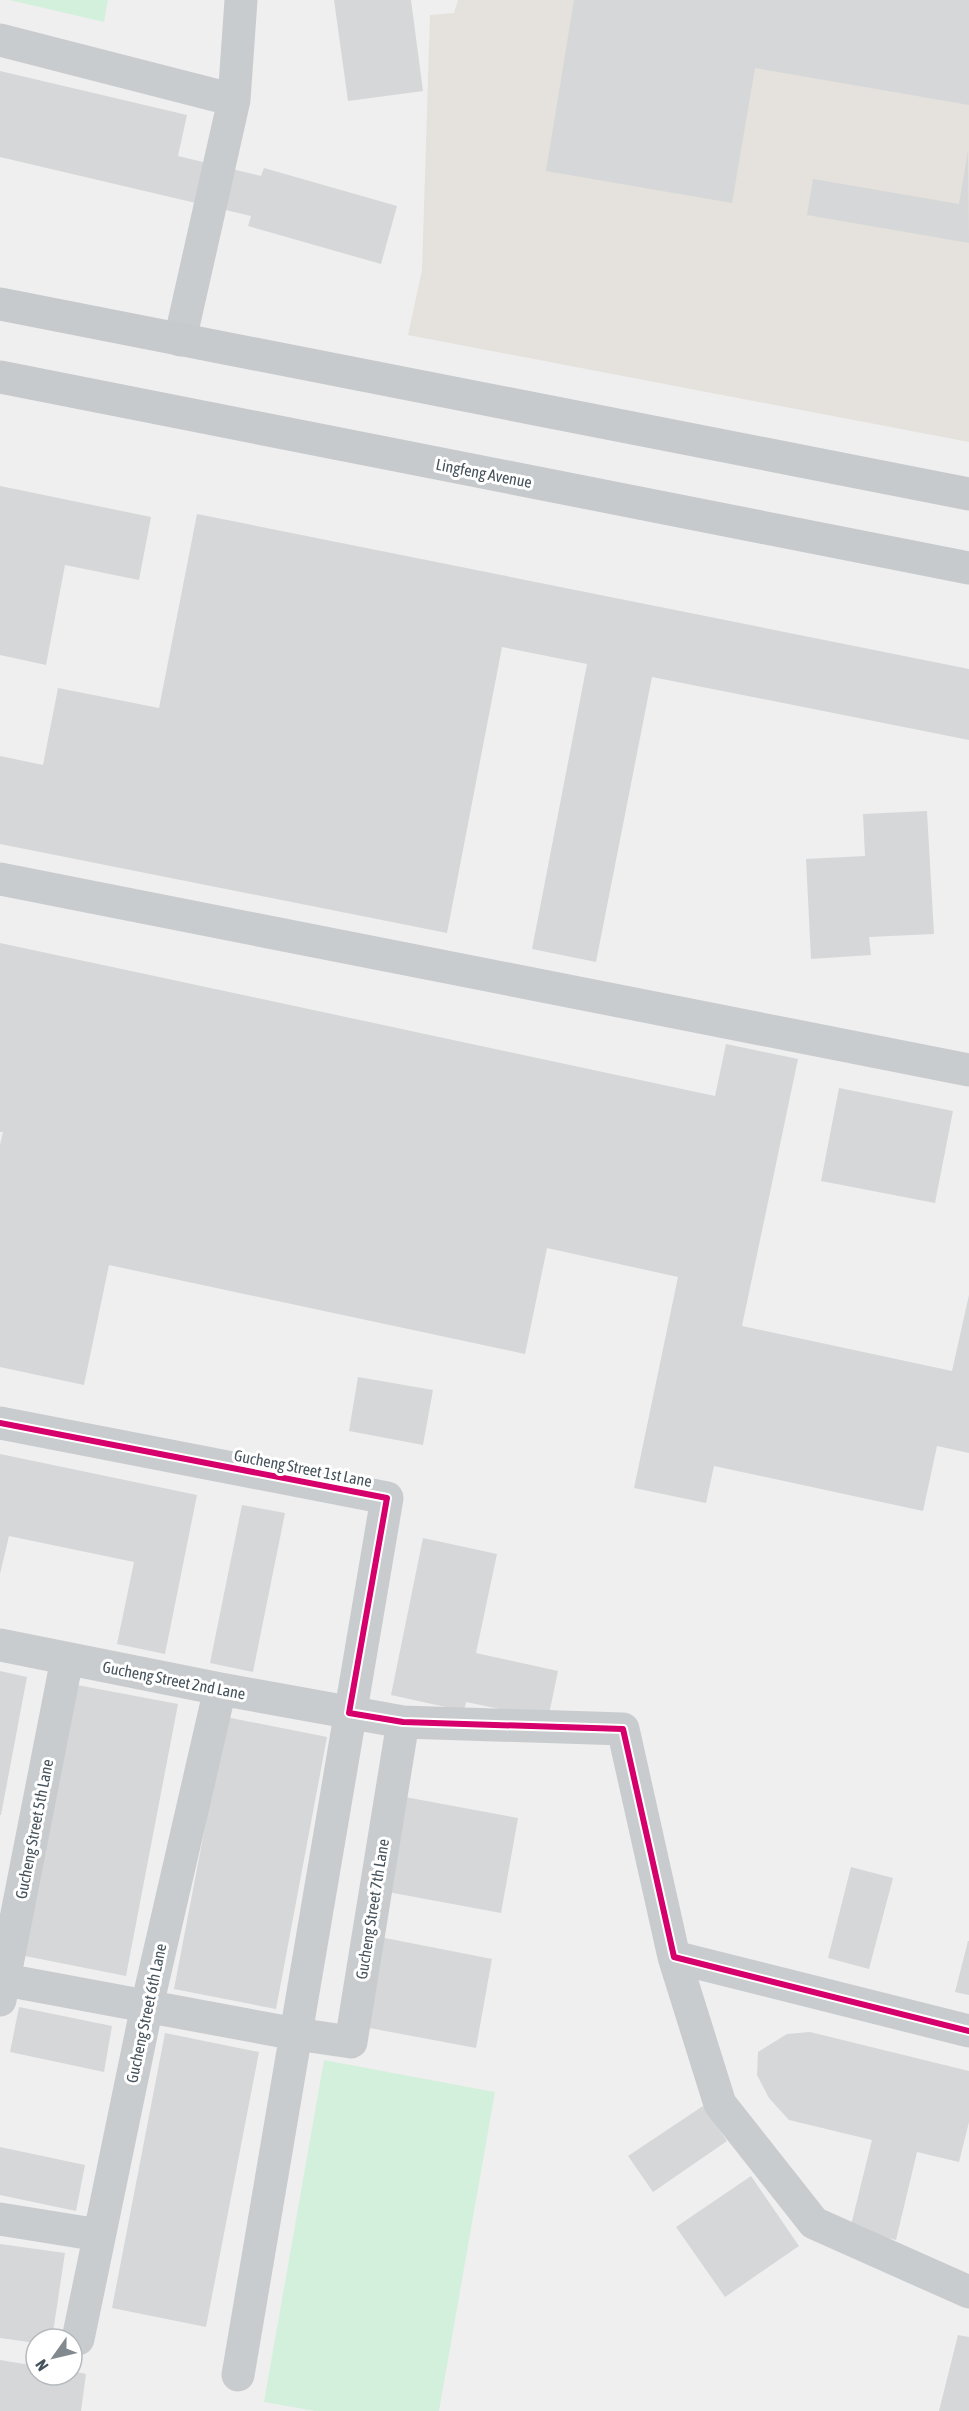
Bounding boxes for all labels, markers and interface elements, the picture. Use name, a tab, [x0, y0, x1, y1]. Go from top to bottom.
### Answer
street label: Lingfeng Avenue	[434, 455, 533, 492]
street label: Gucheng Street 1st Lane	[232, 1446, 373, 1491]
street label: Gucheng Street 2nd Lane	[101, 1657, 247, 1704]
street label: Gucheng Street 5th Lane	[12, 1758, 57, 1901]
street label: Gucheng Street 7th Lane	[352, 1837, 393, 1981]
street label: Gucheng Street 6th Lane	[122, 1942, 171, 2085]
north arrow	[24, 2327, 84, 2387]
text: N	[31, 2356, 52, 2374]

